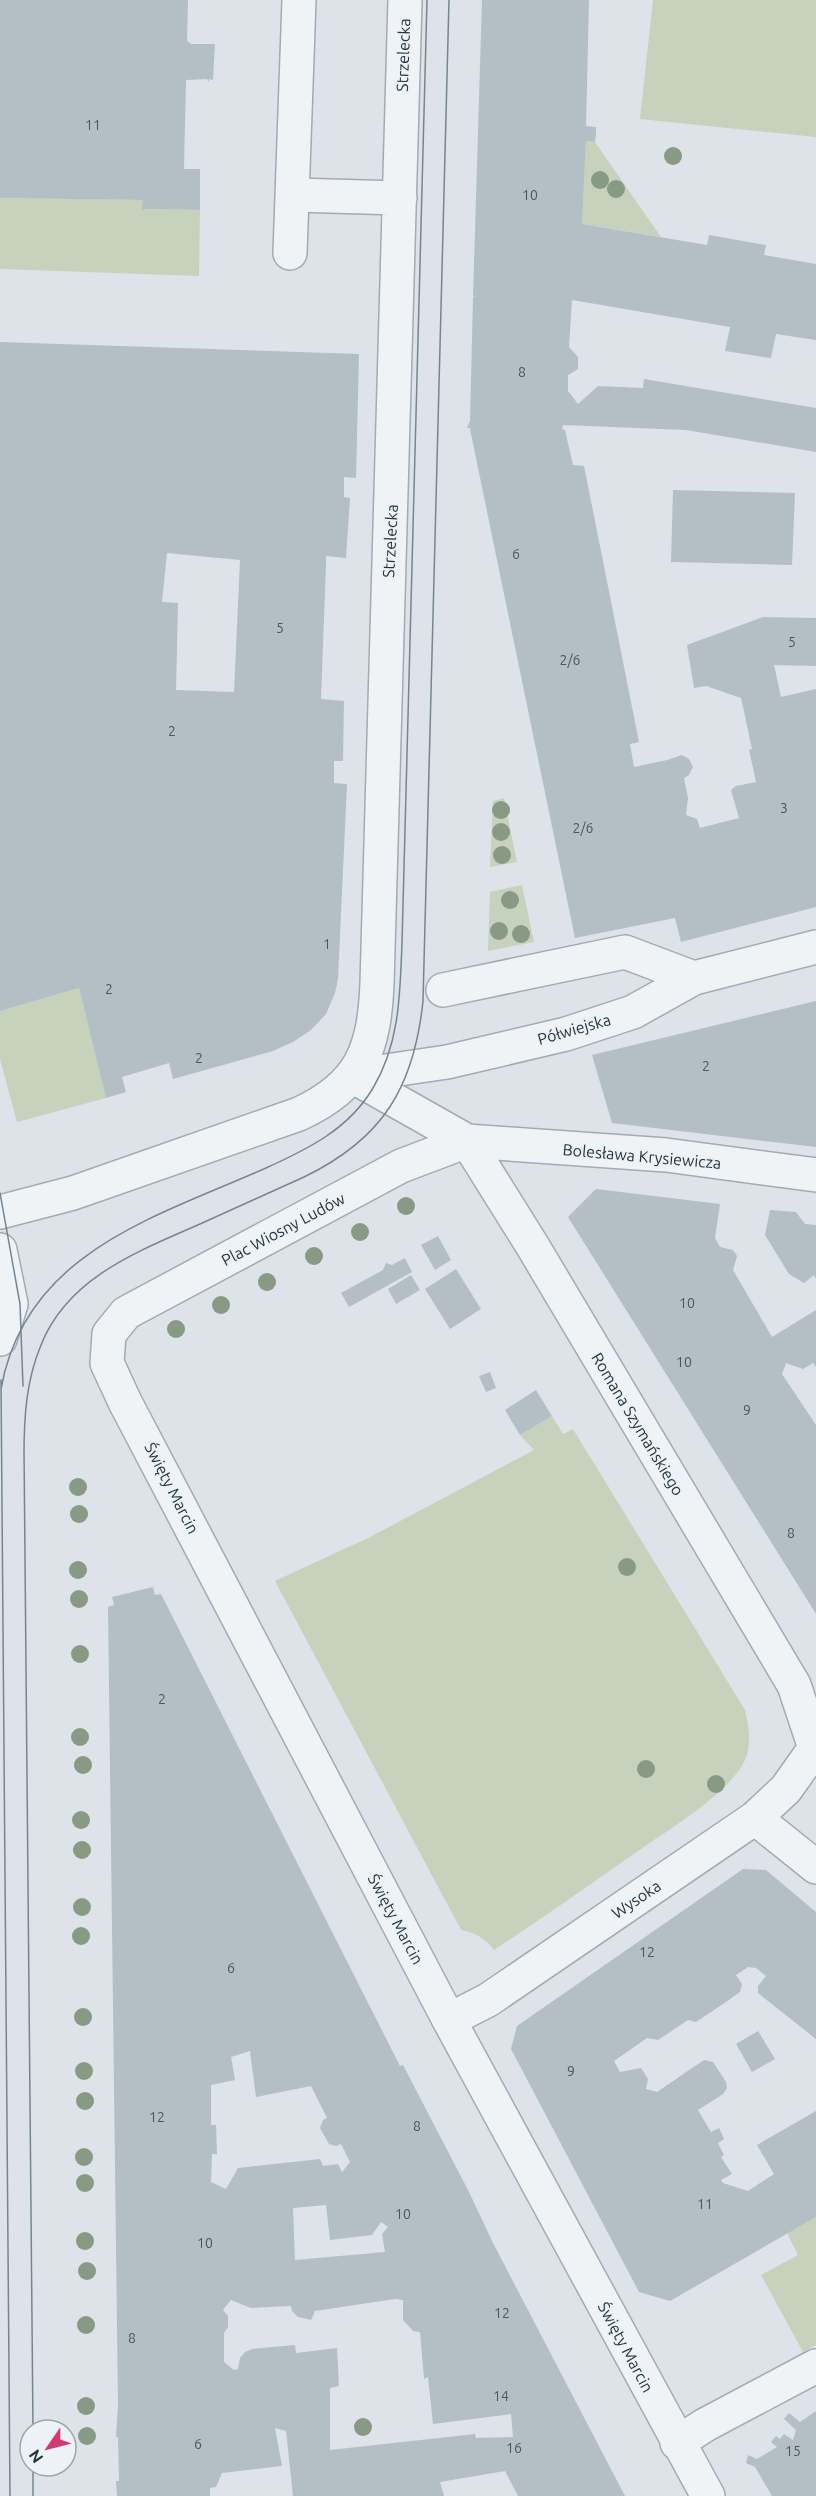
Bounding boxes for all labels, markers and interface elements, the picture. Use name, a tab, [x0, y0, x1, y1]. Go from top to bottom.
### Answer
street label: Strzelecka	[393, 18, 413, 92]
house number: 11	[85, 117, 101, 133]
house number: 10	[522, 187, 538, 203]
house number: 8	[518, 364, 526, 380]
street label: Strzelecka	[379, 504, 401, 578]
house number: 6	[512, 546, 520, 562]
house number: 5	[276, 620, 284, 636]
house number: 5	[788, 634, 796, 650]
house number: 2/6	[560, 652, 581, 668]
house number: 2	[168, 723, 176, 739]
house number: 3	[780, 800, 788, 816]
house number: 2/6	[573, 820, 594, 836]
house number: 1	[323, 936, 331, 952]
house number: 2	[105, 981, 113, 997]
street label: Półwiejska	[535, 1010, 613, 1048]
house number: 2	[195, 1050, 203, 1066]
house number: 2	[702, 1058, 710, 1074]
street label: Bolesława Krysiewicza	[562, 1140, 722, 1172]
street label: Plac Wiosny Ludów	[218, 1189, 348, 1269]
house number: 10	[679, 1295, 695, 1311]
street label: Romana Szymańskiego	[588, 1349, 688, 1499]
house number: 10	[676, 1354, 692, 1370]
house number: 9	[743, 1402, 751, 1418]
street label: Święty Marcin	[141, 1439, 204, 1537]
house number: 8	[787, 1525, 795, 1541]
house number: 2	[158, 1691, 166, 1707]
street label: Święty Marcin	[365, 1870, 428, 1967]
street label: Wysoka	[608, 1876, 664, 1922]
house number: 12	[639, 1944, 655, 1960]
house number: 6	[227, 1960, 235, 1976]
house number: 9	[567, 2063, 575, 2079]
house number: 12	[149, 2109, 165, 2125]
house number: 8	[413, 2118, 421, 2134]
house number: 11	[697, 2196, 713, 2212]
house number: 10	[395, 2206, 411, 2222]
house number: 10	[197, 2235, 213, 2251]
street label: Święty Marcin	[595, 2298, 658, 2395]
house number: 12	[494, 2305, 510, 2321]
house number: 8	[128, 2330, 136, 2346]
house number: 14	[493, 2388, 509, 2404]
north arrow	[18, 2418, 78, 2478]
house number: 6	[194, 2436, 202, 2452]
house number: 16	[506, 2440, 522, 2456]
house number: 15	[785, 2443, 801, 2459]
text: N	[25, 2447, 47, 2467]

